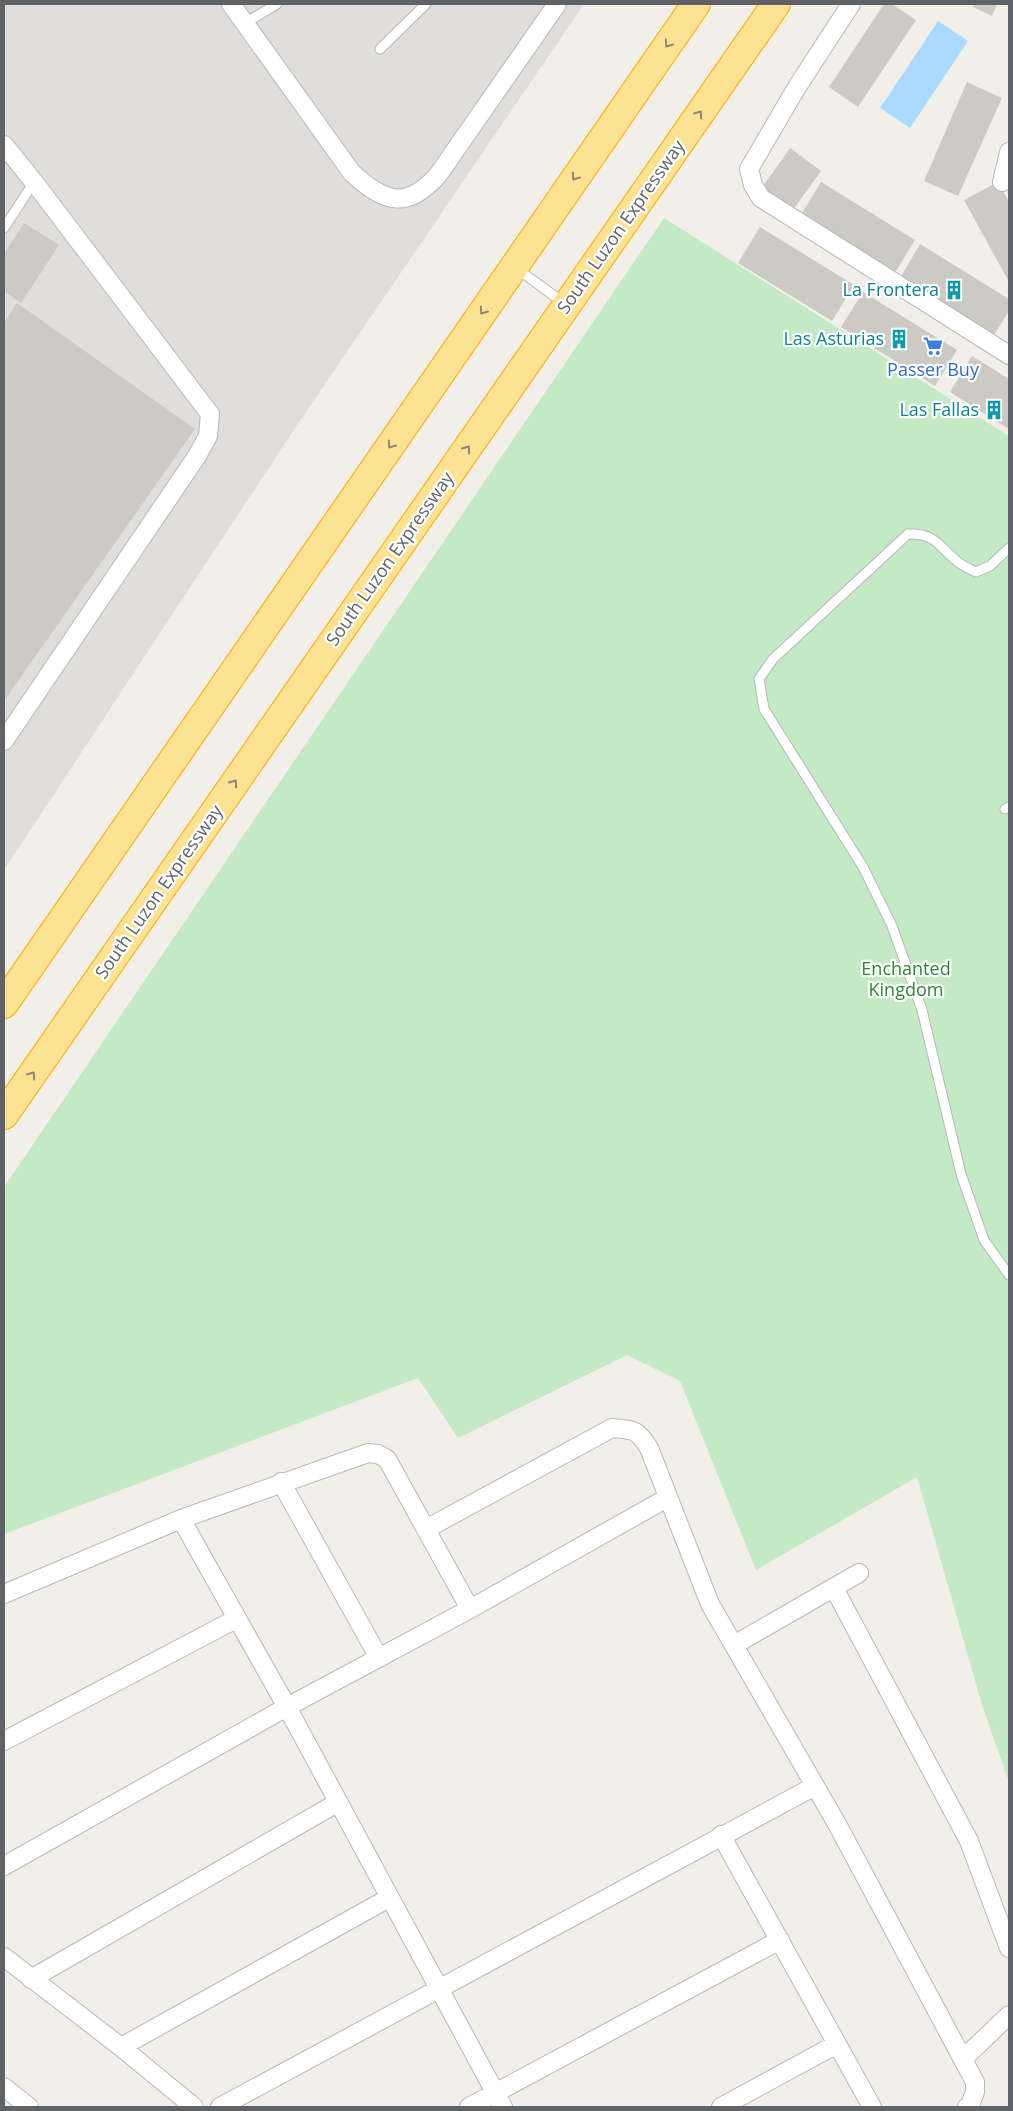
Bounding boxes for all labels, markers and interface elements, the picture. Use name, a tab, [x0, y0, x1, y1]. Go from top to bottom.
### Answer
one-way arrow	[665, 38, 674, 48]
one-way arrow	[693, 110, 702, 120]
street label: South Luzon Expressway	[551, 134, 690, 318]
one-way arrow	[572, 172, 581, 181]
place label: La Frontera	[843, 277, 939, 301]
building icon: La Frontera	[943, 279, 965, 301]
one-way arrow	[480, 305, 489, 315]
place label: Las Asturias	[783, 326, 884, 350]
building icon: Las Asturias	[888, 328, 910, 350]
supermarket icon: Passer Buy	[922, 335, 944, 357]
place label: Passer Buy	[887, 357, 980, 381]
place label: Las Fallas	[899, 397, 979, 421]
building icon: Las Fallas	[983, 399, 1005, 421]
one-way arrow	[388, 439, 397, 449]
one-way arrow	[461, 445, 470, 455]
street label: South Luzon Expressway	[320, 466, 459, 650]
one-way arrow	[228, 780, 237, 789]
street label: South Luzon Expressway	[89, 799, 228, 983]
park label: Enchanted Kingdom	[861, 956, 951, 1001]
one-way arrow	[26, 1071, 35, 1081]

